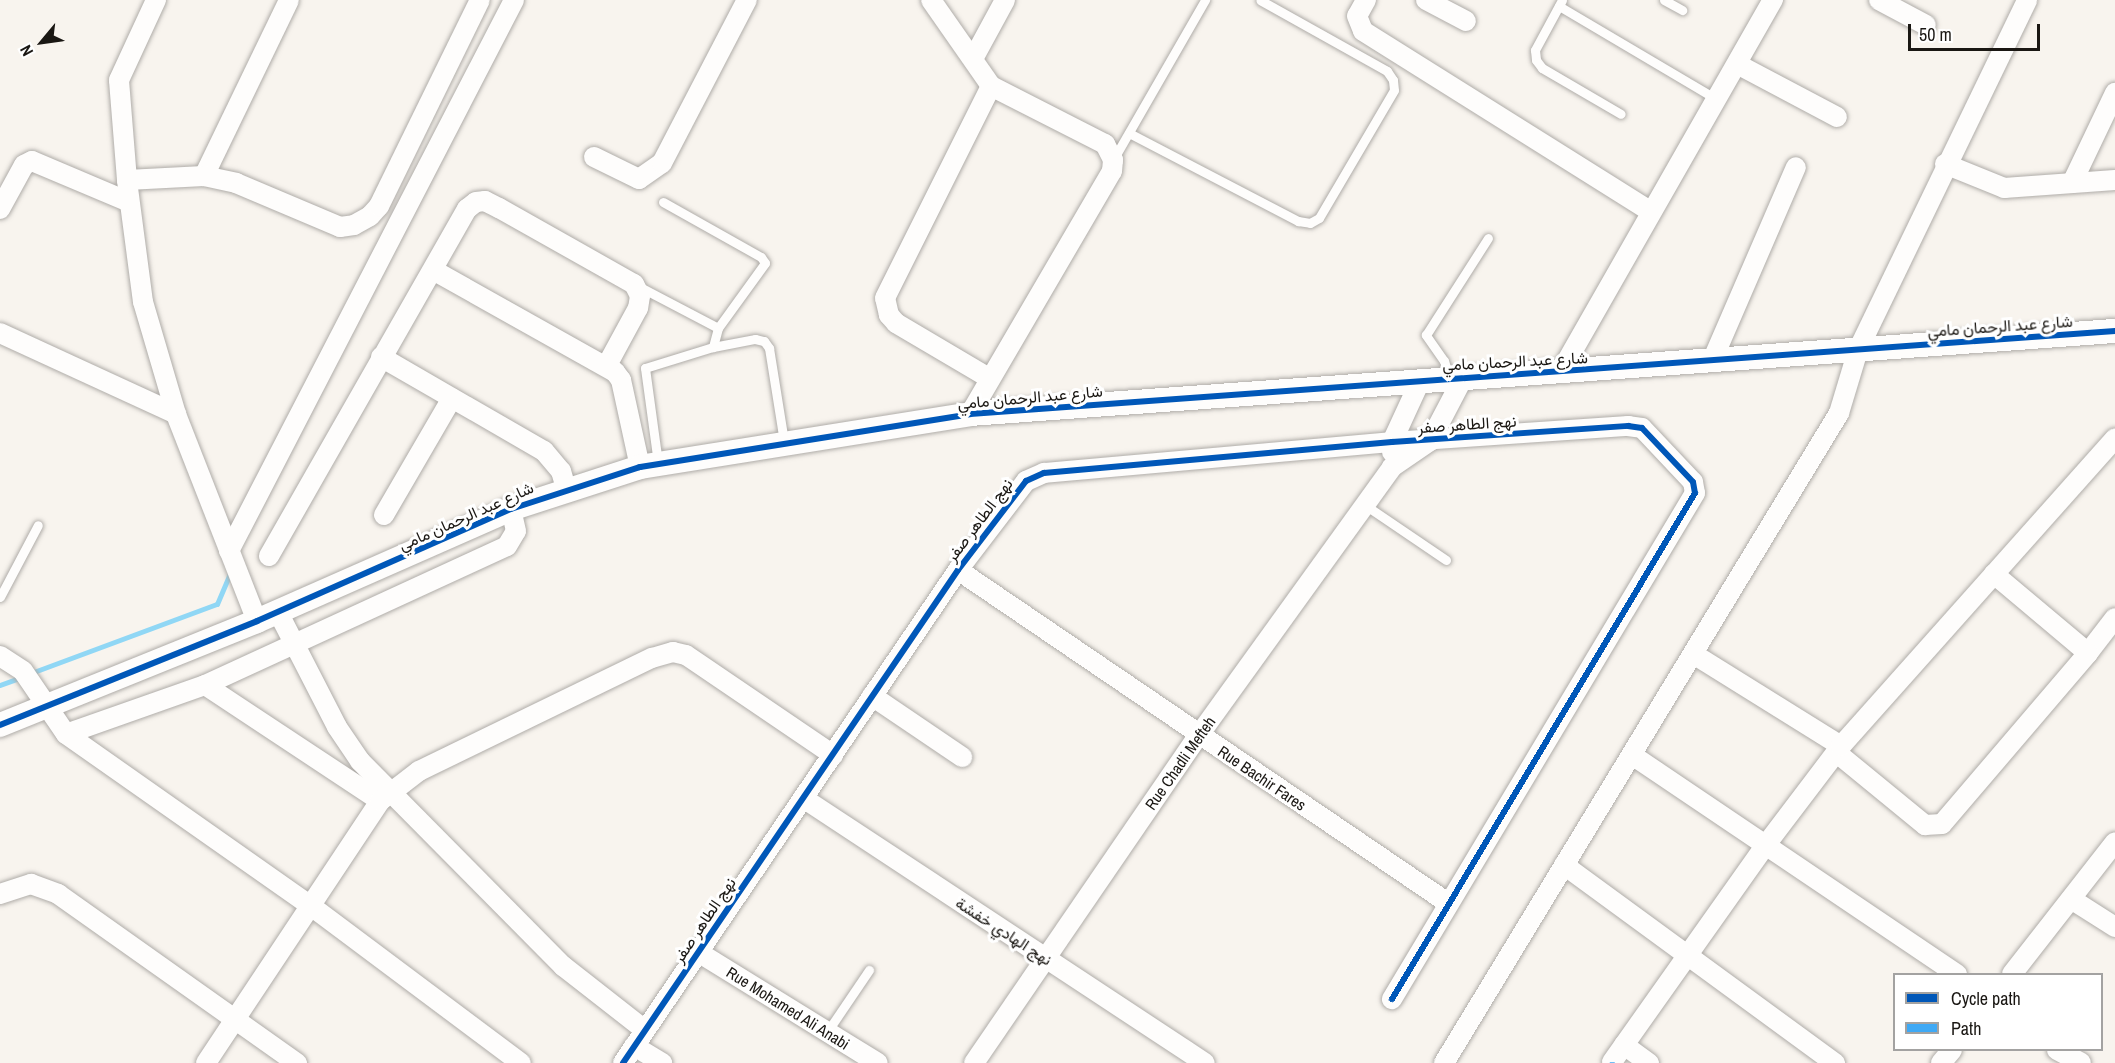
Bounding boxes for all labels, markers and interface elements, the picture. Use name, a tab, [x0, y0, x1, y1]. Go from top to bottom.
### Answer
north arrow	[12, 12, 72, 72]
scale bar	[1911, 12, 2043, 50]
text: 50 m	[1919, 22, 1952, 47]
text: N	[14, 41, 38, 60]
street label: شارع عبد الرحمان مامي	[1927, 311, 2073, 341]
street label: شارع عبد الرحمان مامي	[1442, 348, 1588, 374]
street label: شارع عبد الرحمان مامي	[957, 381, 1103, 413]
street label: نهج الطاهر صفر	[1417, 411, 1517, 437]
street label: نهج الطاهر صفر	[942, 475, 1016, 565]
street label: شارع عبد الرحمان مامي	[396, 478, 536, 554]
street label: Rue Chadli Mefteh	[1141, 713, 1219, 813]
street label: Rue Bachir Fares	[1214, 741, 1310, 815]
street label: نهج الطاهر صفر	[668, 874, 740, 966]
street label: نهج الهادي خفشة	[952, 893, 1056, 969]
street label: Rue Mohamed Ali Anabi	[722, 962, 854, 1054]
legend	[1893, 973, 2103, 1051]
text: Cycle path	[1951, 986, 2021, 1011]
text: Path	[1951, 1016, 1981, 1041]

